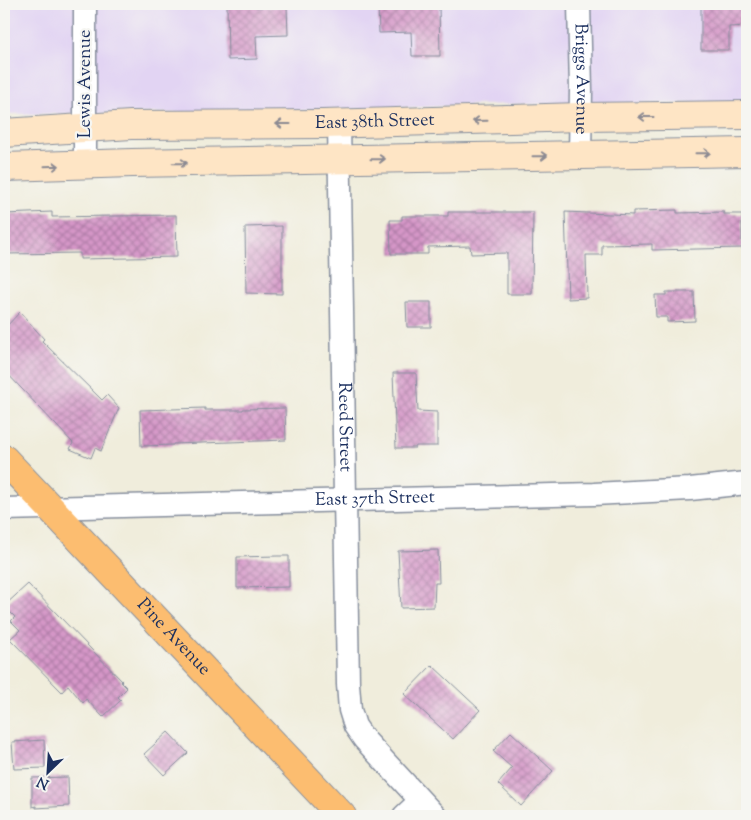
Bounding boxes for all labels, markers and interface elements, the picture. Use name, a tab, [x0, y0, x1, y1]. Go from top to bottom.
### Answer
street label: Briggs Avenue	[566, 23, 594, 135]
street label: Lewis Avenue	[73, 30, 99, 138]
street label: East 38th Street	[315, 108, 435, 137]
one-way arrow	[638, 112, 654, 122]
one-way arrow	[472, 116, 488, 125]
one-way arrow	[275, 119, 291, 129]
one-way arrow	[694, 148, 710, 158]
one-way arrow	[532, 151, 548, 160]
one-way arrow	[370, 154, 386, 163]
one-way arrow	[172, 158, 188, 167]
one-way arrow	[44, 161, 60, 170]
street label: Reed Street	[330, 382, 358, 472]
street label: East 37th Street	[315, 485, 435, 514]
street label: Pine Avenue	[130, 593, 216, 682]
north arrow	[22, 748, 72, 798]
text: N	[34, 771, 53, 793]

